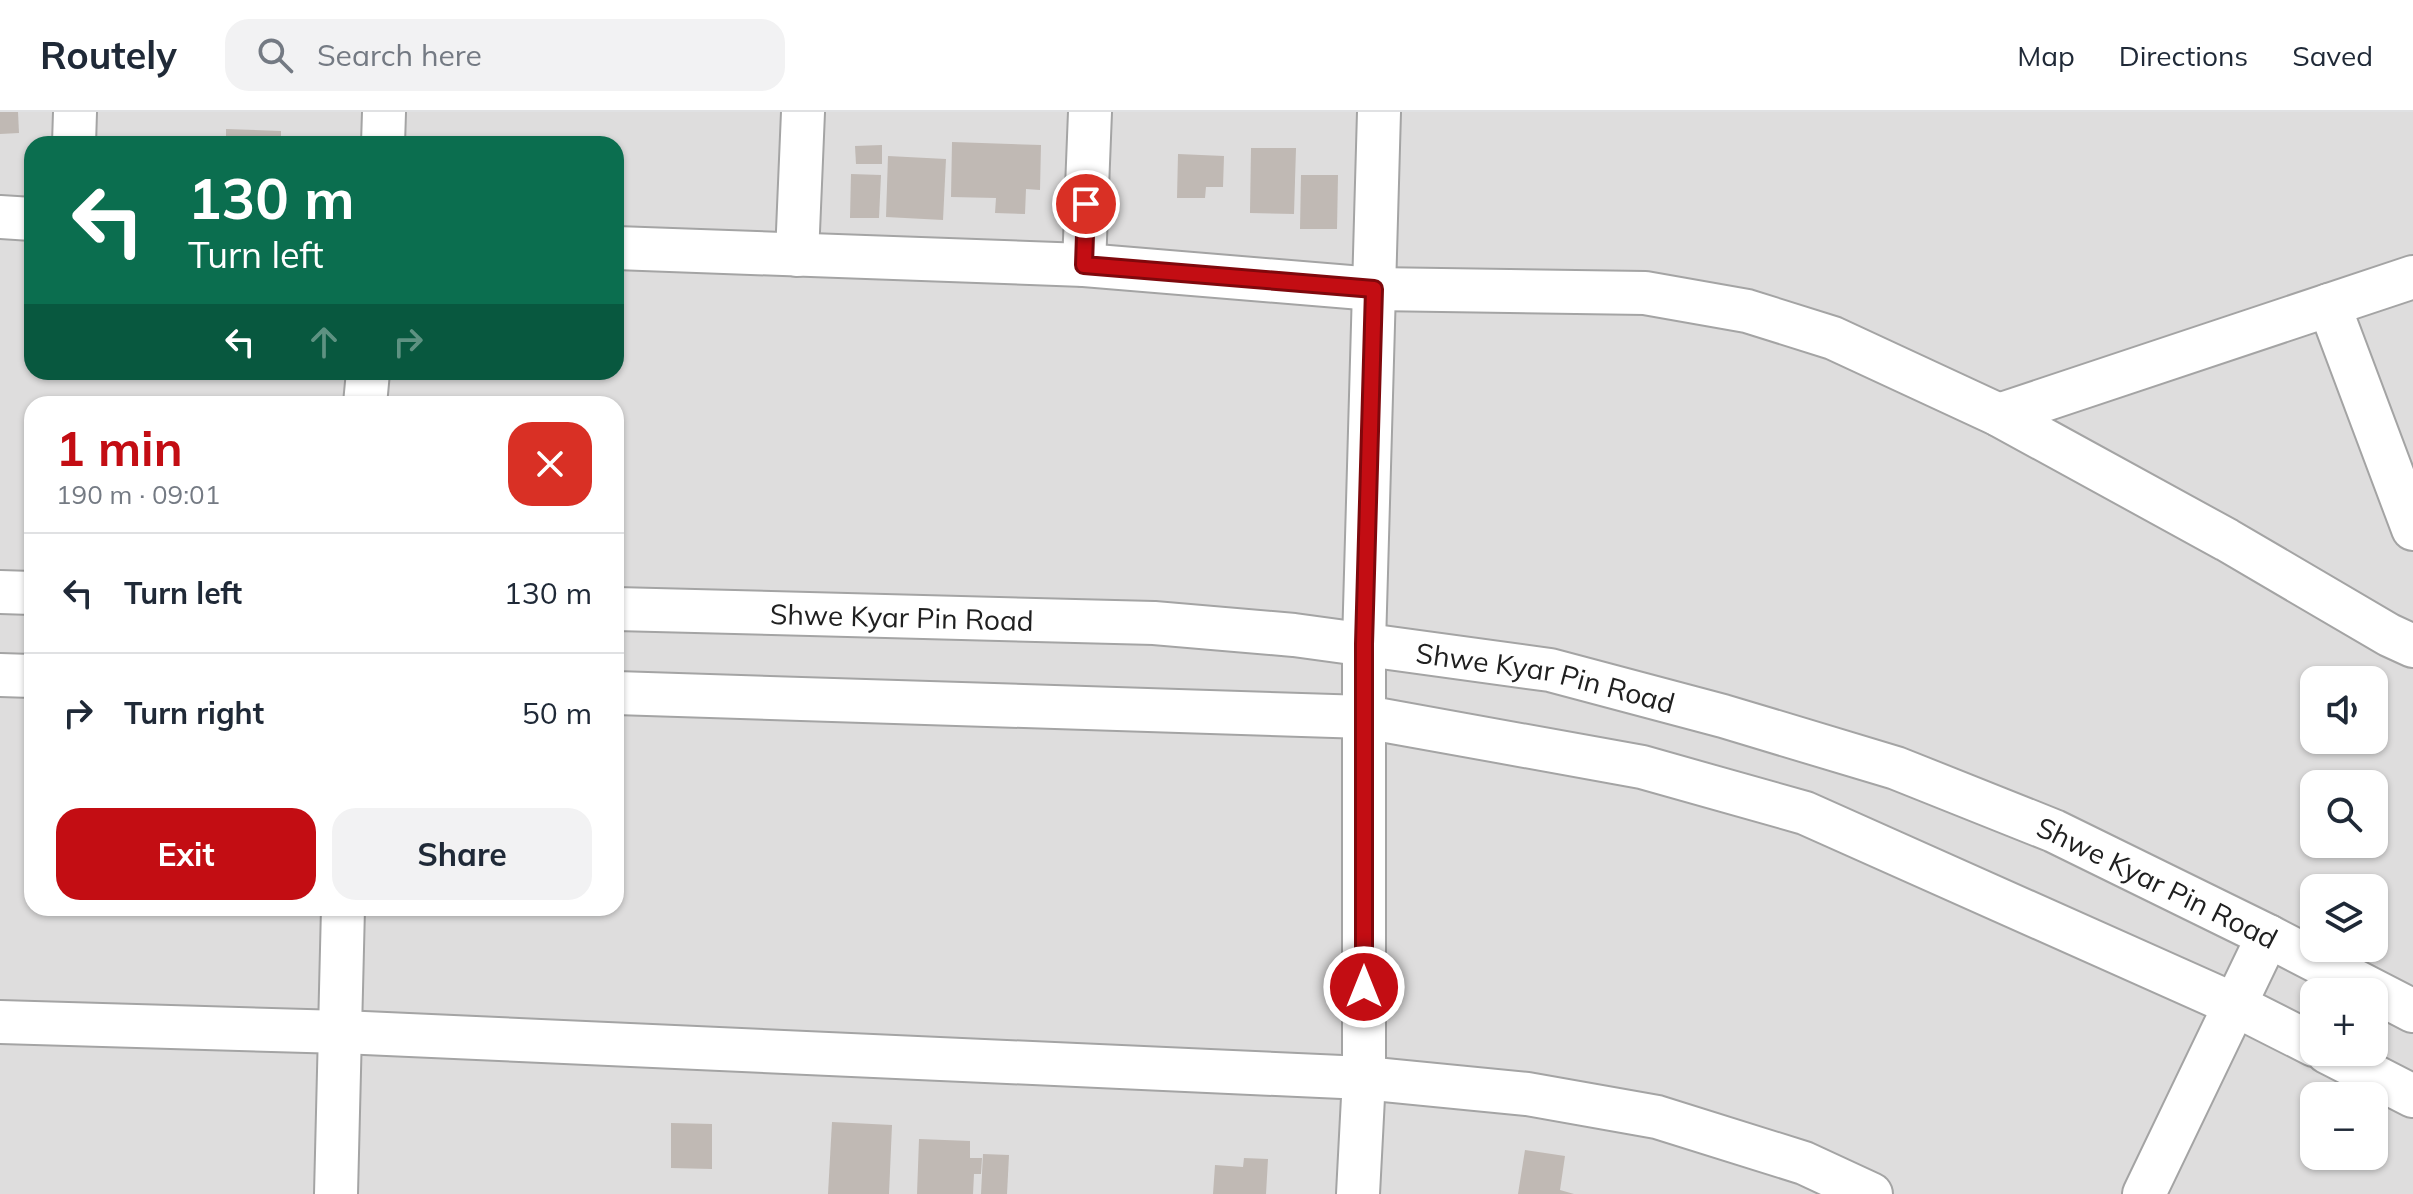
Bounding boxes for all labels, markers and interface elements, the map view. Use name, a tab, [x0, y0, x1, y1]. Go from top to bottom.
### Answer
search box	[225, 19, 785, 91]
text: Routely	[40, 31, 177, 79]
icon: search	[253, 33, 297, 77]
text: Search here	[317, 36, 482, 74]
text: Map	[2017, 38, 2075, 73]
text: Directions	[2119, 38, 2248, 73]
text: Saved	[2292, 38, 2373, 73]
text: 130 m	[188, 163, 355, 233]
icon: left	[56, 168, 160, 272]
pin	[1052, 170, 1120, 238]
icon: arrive	[1064, 182, 1108, 226]
text: Turn left	[188, 232, 324, 277]
icon: left	[218, 320, 262, 364]
icon: ahead	[302, 320, 346, 364]
icon: right	[386, 320, 430, 364]
text: 1 min	[56, 418, 183, 478]
button: close	[508, 422, 592, 506]
text: 190 m · 09:01	[56, 478, 220, 511]
icon: left	[56, 571, 100, 615]
text: Turn left	[124, 574, 242, 612]
text: 130 m	[504, 574, 592, 612]
street label: Shwe Kyar Pin Road	[770, 596, 1034, 637]
street label: Shwe Kyar Pin Road	[1414, 634, 1679, 720]
map controls	[2300, 666, 2388, 1170]
button: sound	[2300, 666, 2388, 754]
icon: right	[56, 691, 100, 735]
text: Turn right	[124, 694, 264, 732]
text: 50 m	[522, 694, 592, 732]
button: search	[2300, 770, 2388, 858]
button: Exit	[56, 808, 316, 900]
button: Share	[332, 808, 592, 900]
street label: Shwe Kyar Pin Road	[2032, 809, 2284, 956]
button: layers	[2300, 874, 2388, 962]
position arrow	[1322, 945, 1406, 1029]
button: +	[2300, 978, 2388, 1066]
button: −	[2300, 1082, 2388, 1170]

